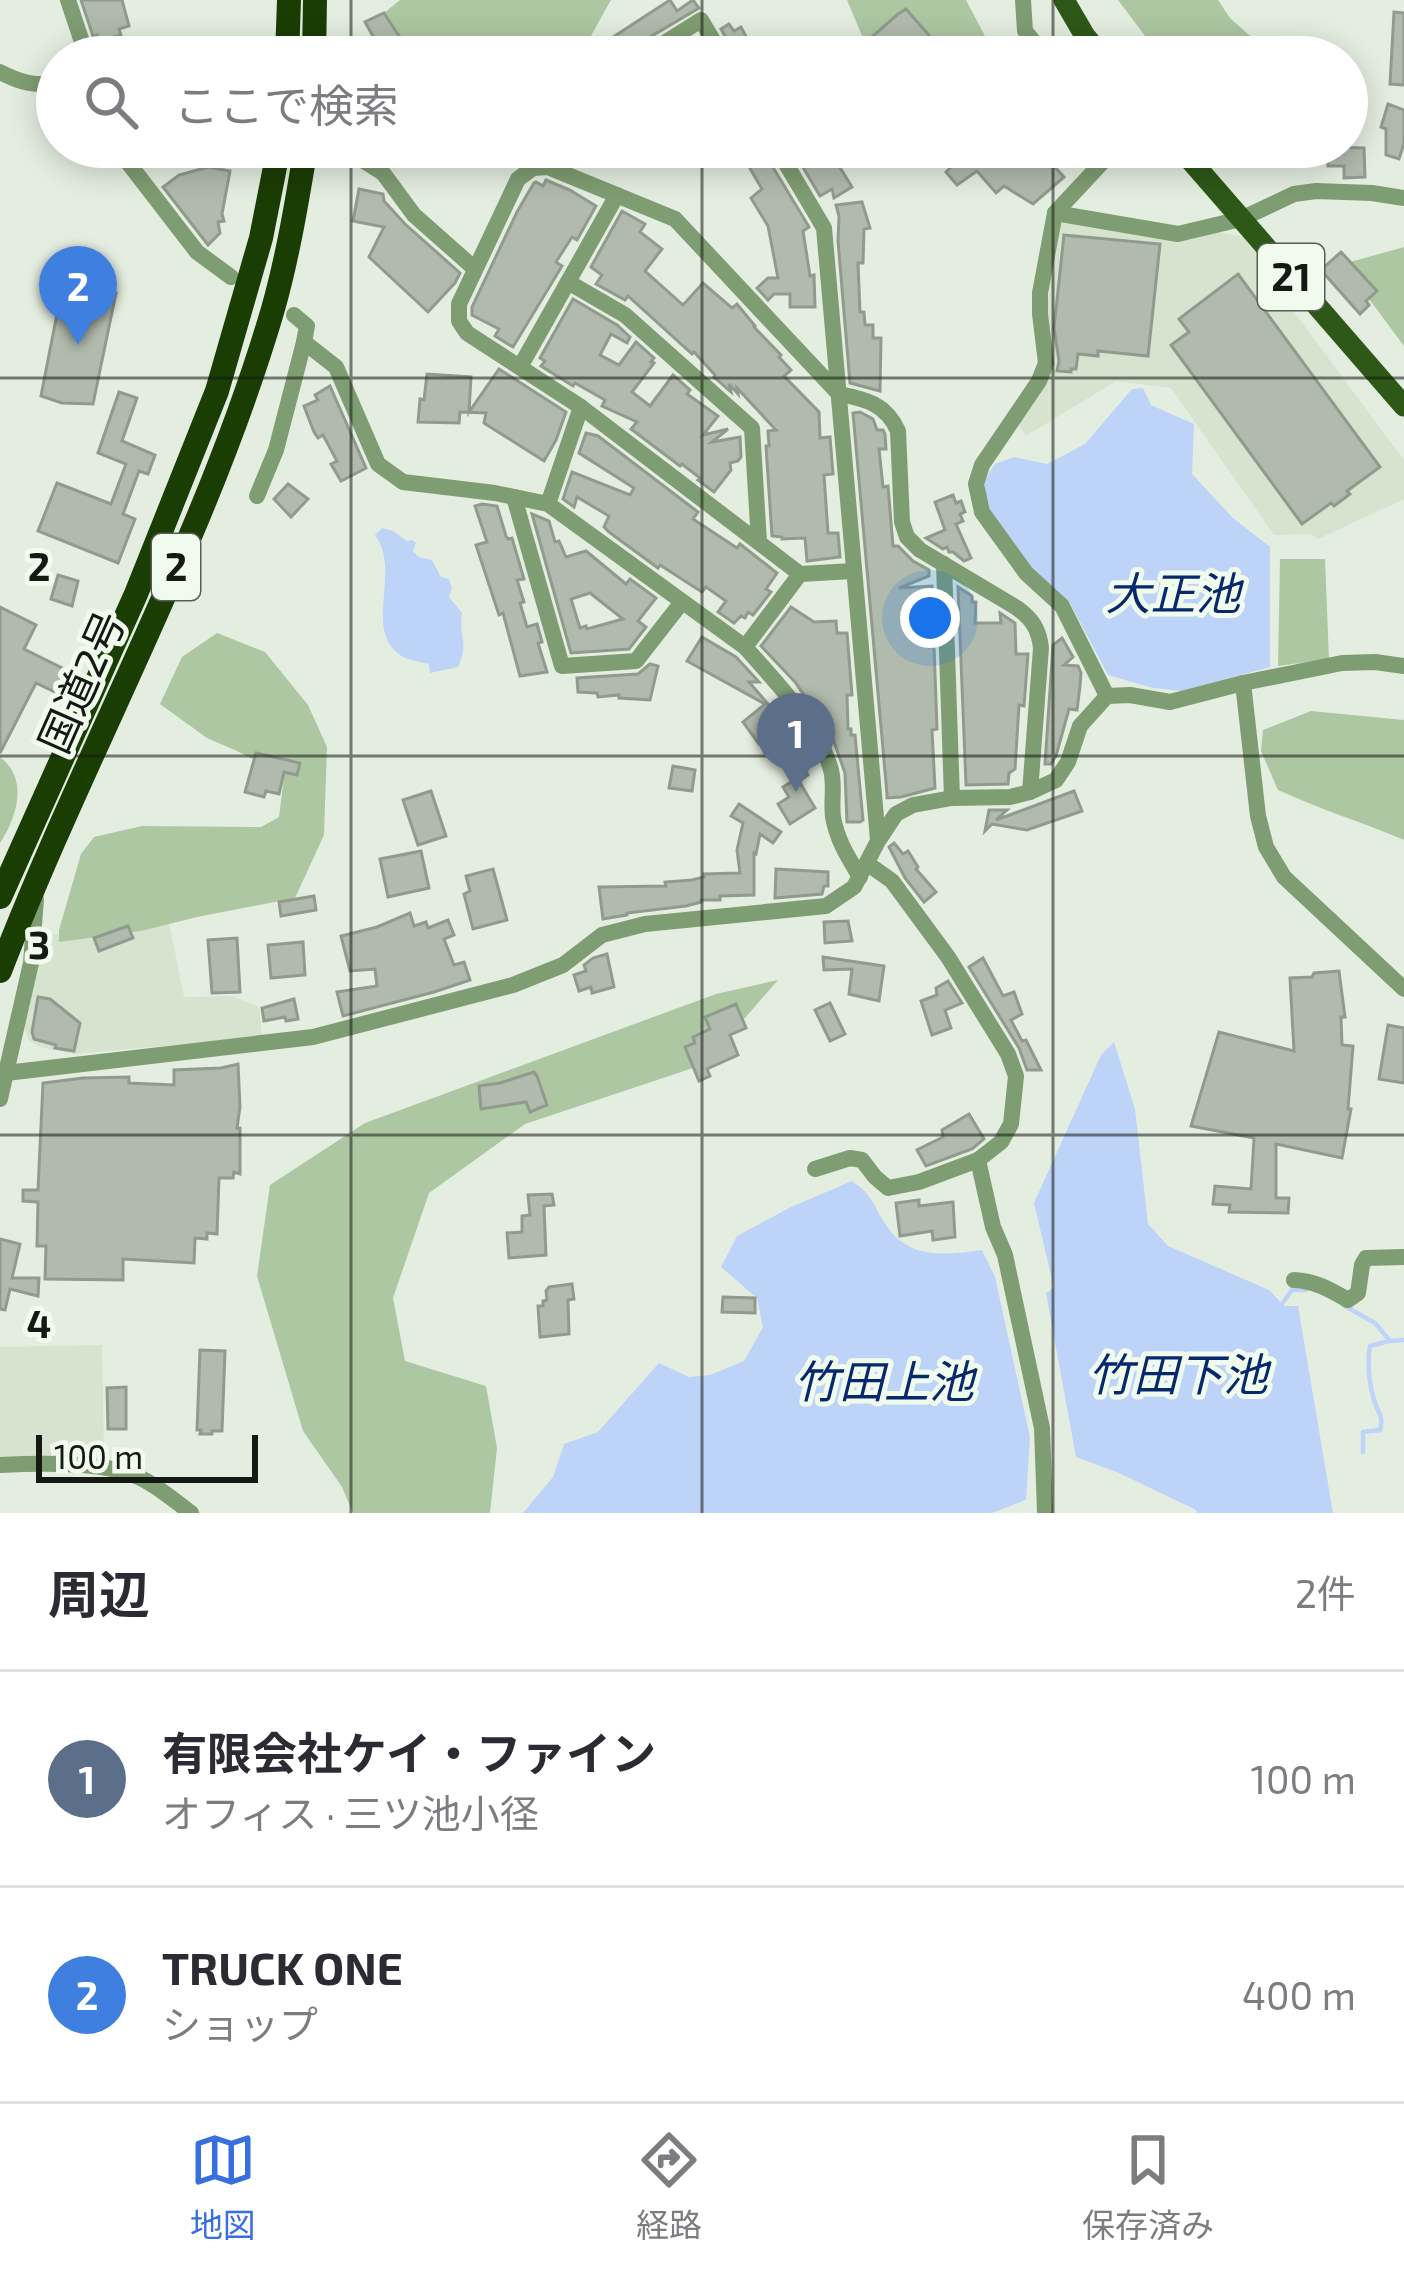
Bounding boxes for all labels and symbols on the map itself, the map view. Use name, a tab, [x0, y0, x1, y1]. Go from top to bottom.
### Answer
road number: 21	[1258, 244, 1324, 310]
pin: 2	[39, 246, 117, 345]
road number: 2	[152, 534, 200, 600]
text: 2	[28, 542, 50, 589]
water label: 大正池	[1105, 565, 1244, 619]
your location	[900, 588, 960, 648]
street label: 国道2号	[27, 603, 133, 760]
pin: 1	[757, 693, 835, 792]
text: 3	[28, 920, 50, 967]
text: 4	[27, 1299, 51, 1346]
water label: 竹田下池	[1088, 1346, 1272, 1400]
water label: 竹田上池	[794, 1353, 978, 1407]
scale bar	[36, 1429, 258, 1482]

